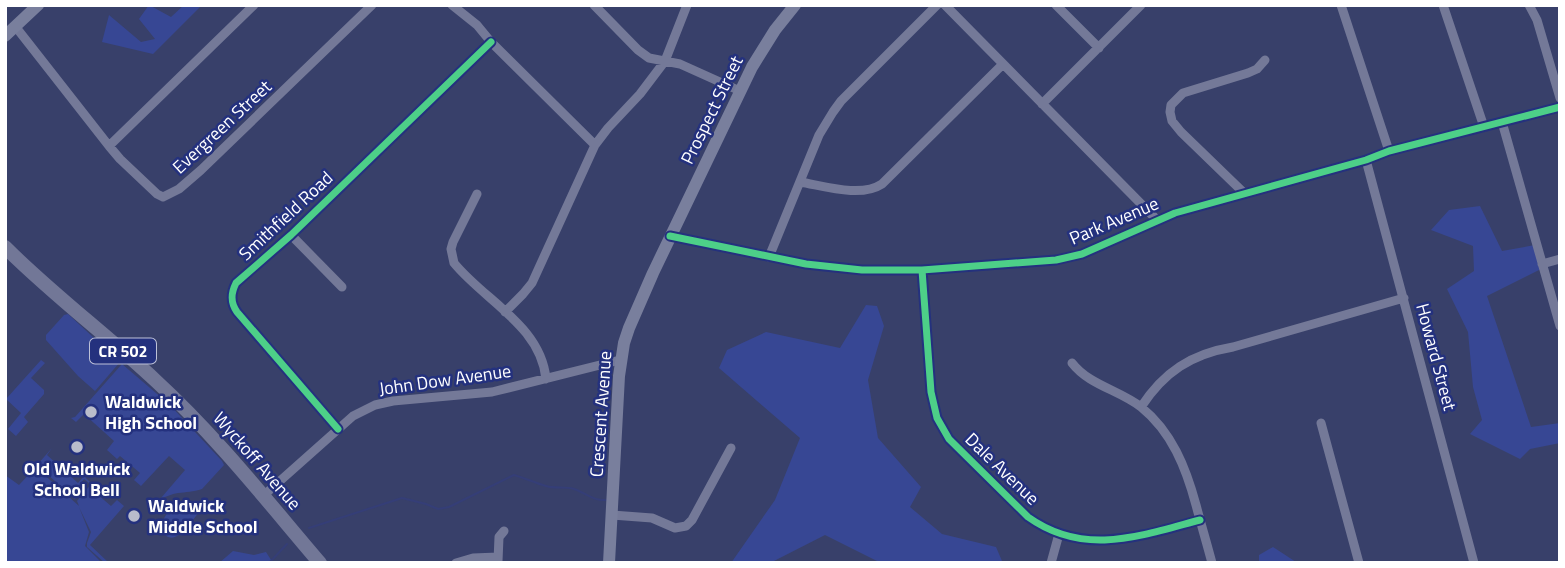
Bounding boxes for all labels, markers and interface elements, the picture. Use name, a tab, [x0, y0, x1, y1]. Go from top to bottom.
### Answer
street label: Prospect Street	[674, 50, 750, 169]
street label: Evergreen Street	[166, 73, 278, 180]
street label: Smithfield Road	[232, 165, 339, 267]
street label: Park Avenue	[1065, 190, 1163, 251]
street label: Howard Street	[1409, 300, 1464, 414]
road number: CR 502	[90, 338, 156, 364]
street label: Crescent Avenue	[583, 350, 618, 478]
street label: John Dow Avenue	[377, 357, 513, 402]
place label: Waldwick High School	[105, 388, 197, 436]
marker: Waldwick High School	[83, 404, 99, 420]
street label: Wyckoff Avenue	[207, 406, 308, 516]
street label: Dale Avenue	[959, 426, 1046, 511]
marker: Old Waldwick School Bell	[69, 439, 85, 455]
place label: Old Waldwick School Bell	[24, 455, 131, 503]
place label: Waldwick Middle School	[148, 492, 258, 540]
marker: Waldwick Middle School	[126, 508, 142, 524]

